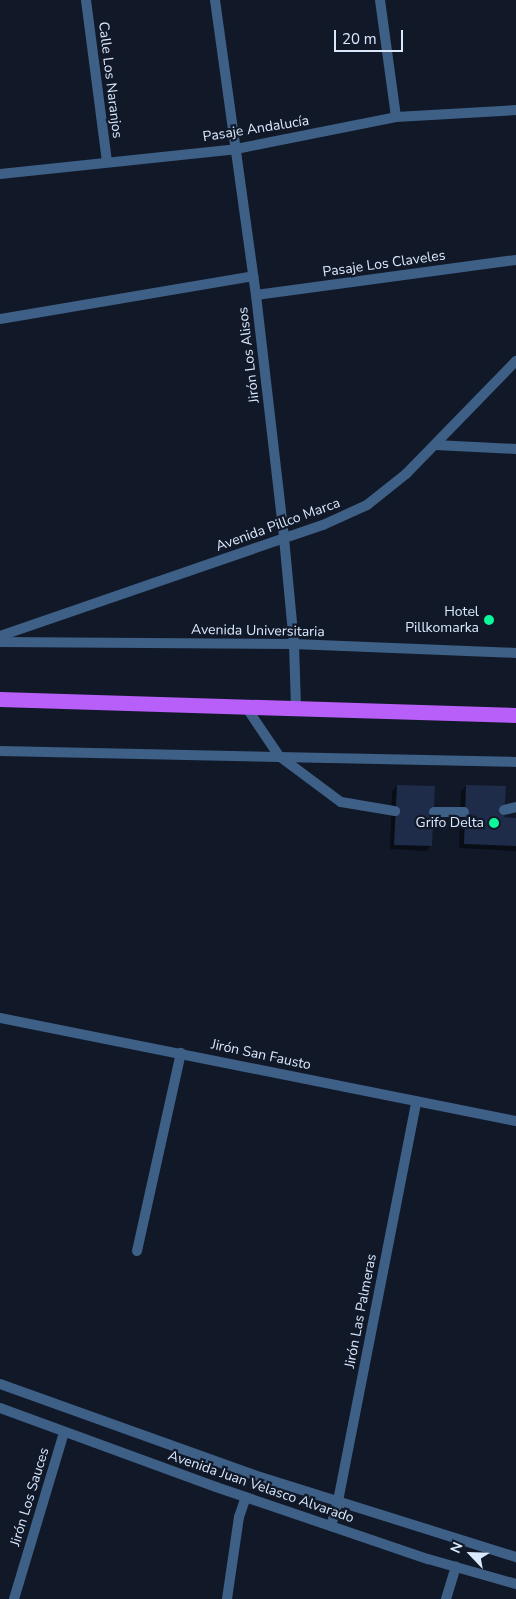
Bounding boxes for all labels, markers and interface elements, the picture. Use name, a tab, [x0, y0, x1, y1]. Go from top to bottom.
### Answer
scale bar	[336, 20, 405, 52]
street label: Calle Los Naranjos	[95, 21, 125, 139]
text: 20 m	[342, 29, 377, 49]
street label: Pasaje Andalucía	[202, 112, 310, 146]
street label: Pasaje Los Claveles	[322, 247, 446, 281]
street label: Jirón Los Alisos	[235, 306, 263, 404]
street label: Avenida Pillco Marca	[214, 495, 342, 555]
place label: Hotel Pillkomarka	[405, 604, 479, 636]
marker: Hotel Pillkomarka	[483, 614, 495, 626]
street label: Avenida Universitaria	[191, 621, 325, 641]
place label: Grifo Delta	[416, 815, 484, 831]
marker: Grifo Delta	[488, 817, 500, 829]
street label: Jirón San Fausto	[210, 1036, 312, 1074]
street label: Jirón Las Palmeras	[342, 1252, 380, 1370]
street label: Jirón Los Sauces	[7, 1446, 53, 1548]
street label: Avenida Juan Velasco Alvarado	[166, 1447, 356, 1527]
north arrow	[446, 1529, 496, 1579]
text: N	[446, 1539, 468, 1556]

